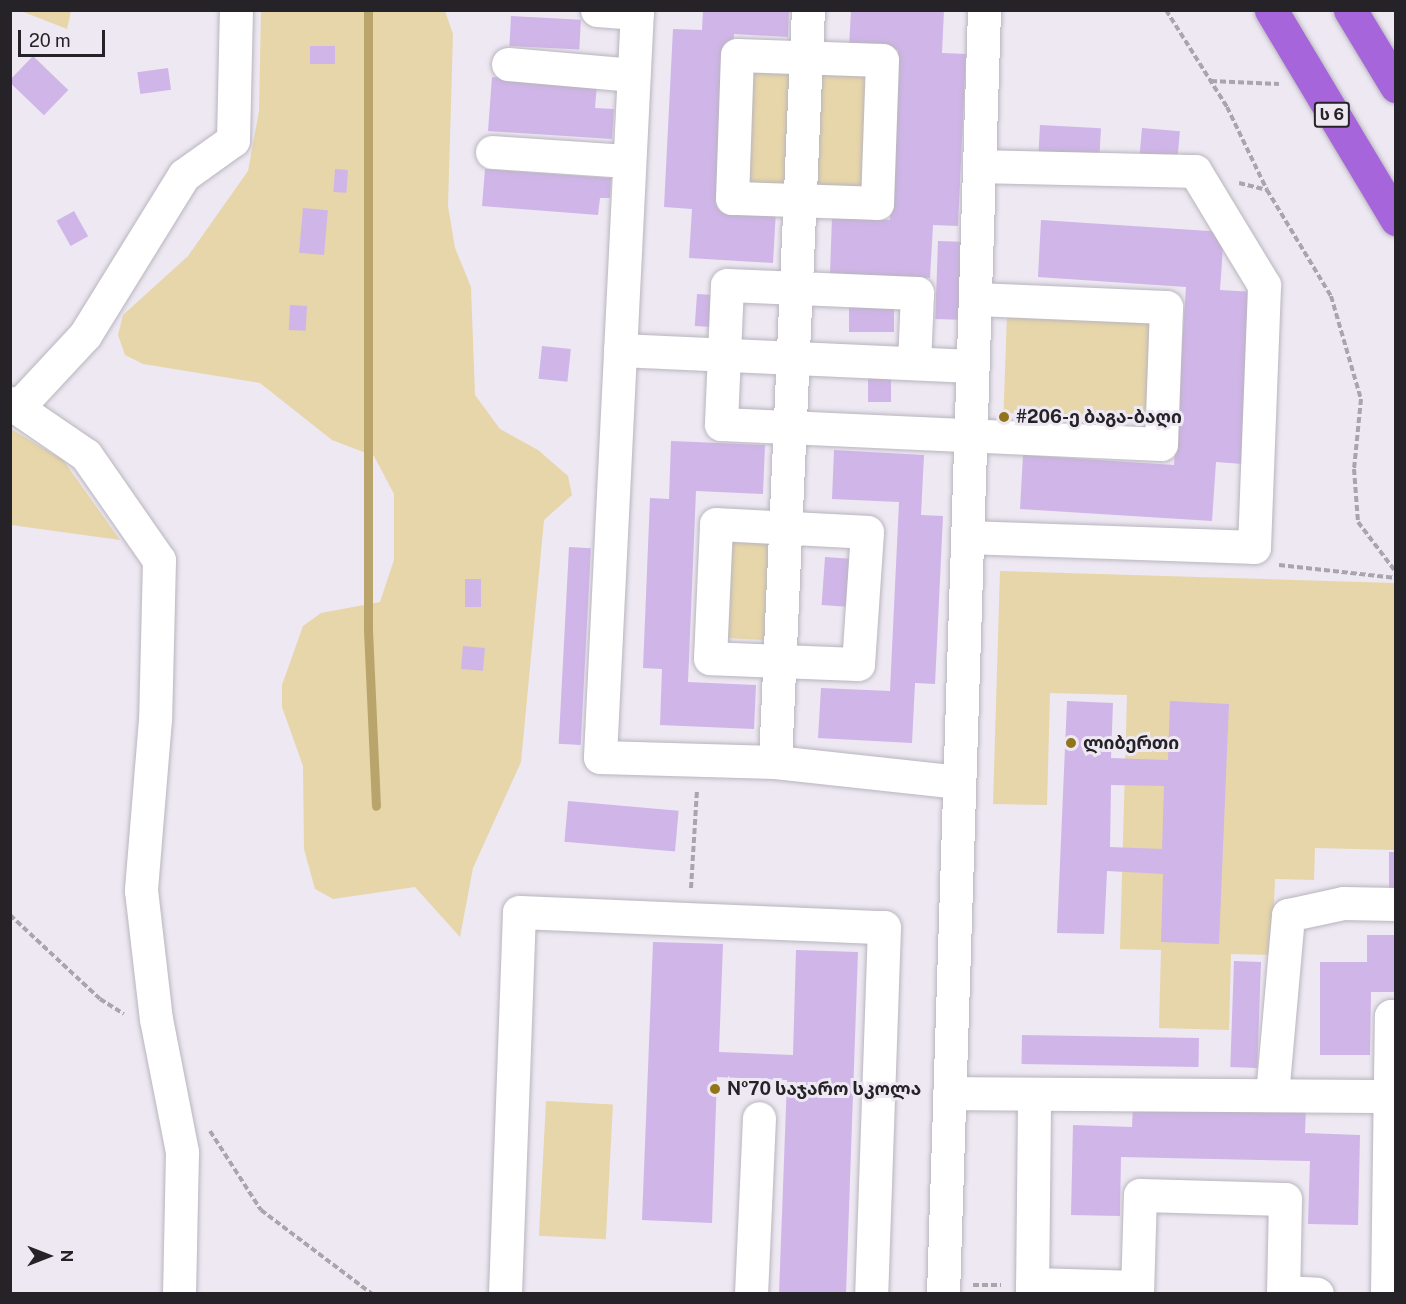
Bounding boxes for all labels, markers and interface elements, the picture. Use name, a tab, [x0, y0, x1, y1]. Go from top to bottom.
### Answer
scale bar	[21, 18, 108, 56]
text: 20 m	[29, 30, 71, 51]
road number: ს 6	[1312, 102, 1352, 128]
place label: #206-ე ბაგა-ბაღი	[1016, 406, 1182, 428]
marker: #206-ე ბაგა-ბაღი	[997, 410, 1011, 424]
place label: ლიბერთი	[1083, 732, 1179, 754]
marker: ლიბერთი	[1064, 736, 1078, 750]
place label: №70 საჯარო სკოლა	[727, 1078, 921, 1100]
marker: №70 საჯარო სკოლა	[708, 1082, 722, 1096]
north arrow	[18, 1226, 78, 1286]
text: N	[57, 1250, 76, 1262]

